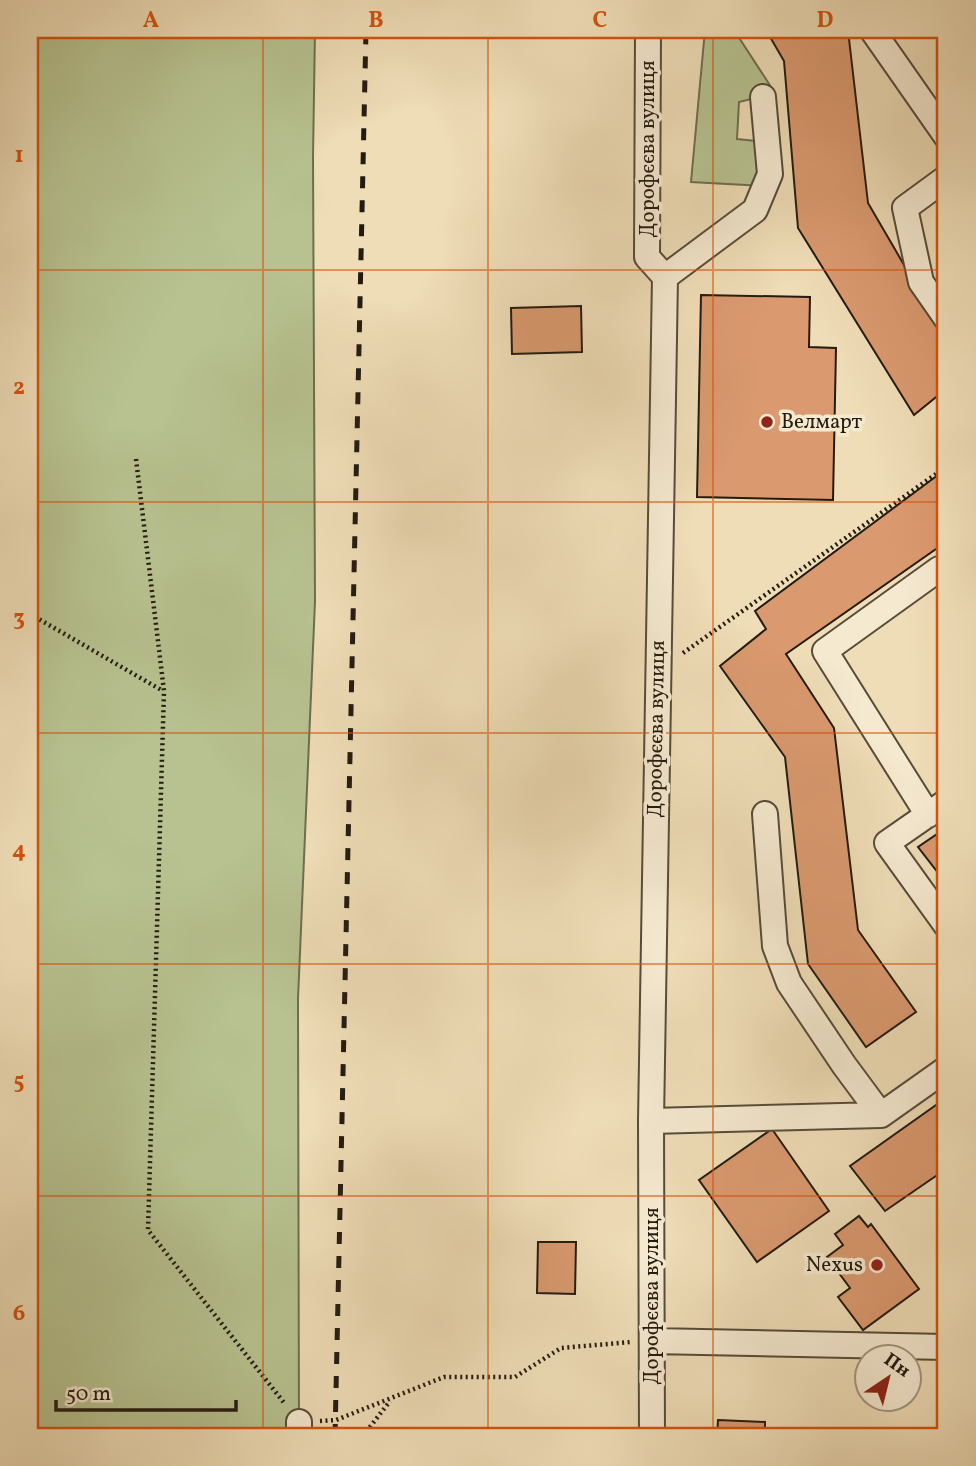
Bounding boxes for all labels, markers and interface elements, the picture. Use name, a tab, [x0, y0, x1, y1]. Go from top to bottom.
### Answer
text: A	[143, 5, 159, 37]
text: B	[368, 5, 384, 37]
text: C	[593, 5, 607, 37]
text: D	[817, 5, 834, 37]
street label: Дорофєєва вулиця	[634, 60, 663, 238]
text: 1	[14, 140, 24, 172]
text: 2	[13, 372, 25, 404]
place label: Велмарт	[781, 408, 863, 437]
marker: Велмарт	[759, 414, 775, 430]
text: 3	[13, 603, 25, 635]
street label: Дорофєєва вулиця	[641, 640, 673, 818]
text: 4	[12, 835, 26, 867]
text: 5	[13, 1066, 25, 1098]
street label: Дорофєєва вулиця	[638, 1207, 667, 1385]
place label: Nexus	[806, 1251, 863, 1280]
marker: Nexus	[869, 1257, 885, 1273]
text: 6	[13, 1298, 25, 1330]
north arrow	[853, 1344, 923, 1414]
text: Пн	[878, 1347, 915, 1384]
scale bar	[56, 1368, 236, 1412]
text: 50 m	[66, 1380, 111, 1409]

